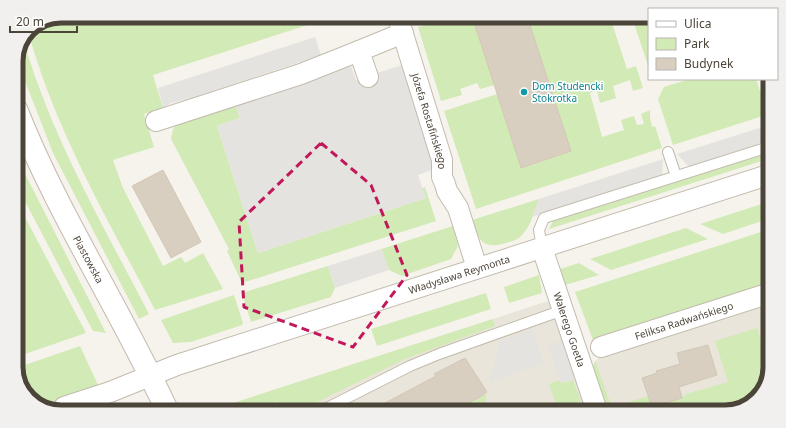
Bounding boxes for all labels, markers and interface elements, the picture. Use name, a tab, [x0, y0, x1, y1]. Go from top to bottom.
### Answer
scale bar	[10, 8, 77, 34]
legend	[648, 8, 778, 80]
text: 20 m	[16, 13, 44, 30]
text: Ulica	[684, 15, 711, 32]
text: Park	[684, 35, 710, 52]
text: Budynek	[684, 55, 734, 72]
street label: Józefa Rostafińskiego	[408, 70, 449, 169]
place label: Dom Studencki Stokrotka	[532, 79, 603, 105]
marker: Dom Studencki Stokrotka	[519, 87, 529, 97]
street label: Piastowska	[70, 233, 107, 286]
street label: Władysława Reymonta	[407, 251, 512, 297]
street label: Walerego Goetla	[550, 290, 589, 369]
street label: Feliksa Radwańskiego	[633, 298, 735, 343]

